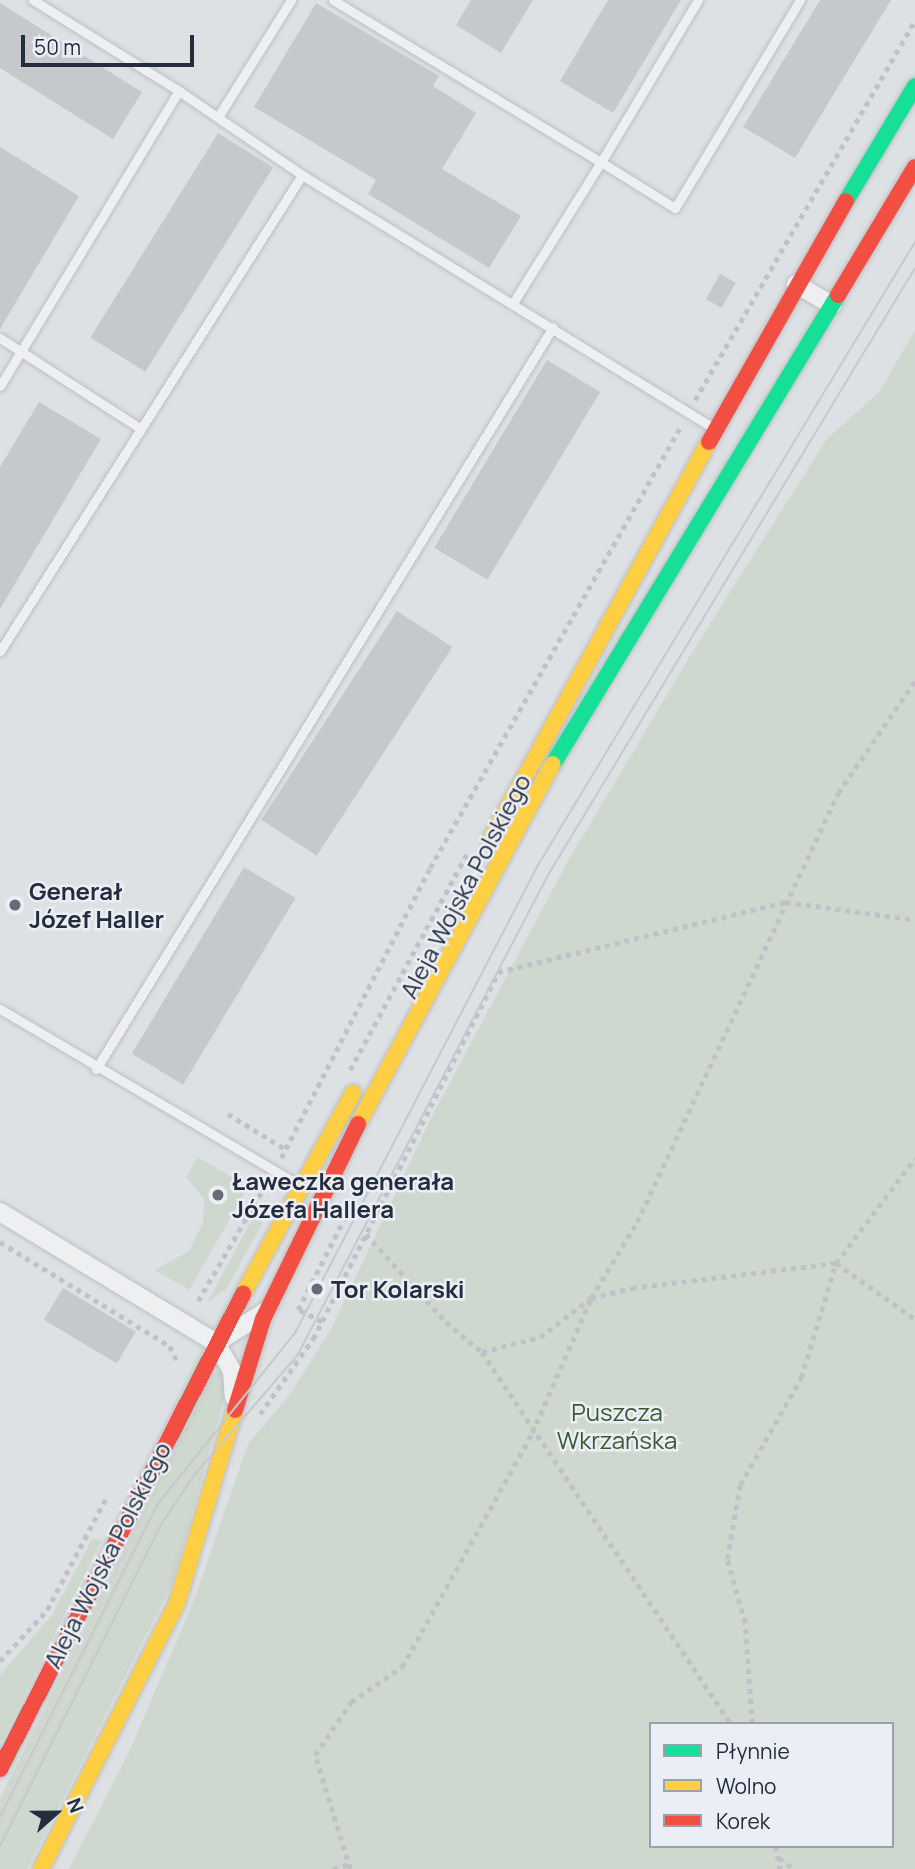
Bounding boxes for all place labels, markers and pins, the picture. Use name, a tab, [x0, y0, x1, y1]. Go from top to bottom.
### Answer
place label: Generał Józef Haller	[29, 877, 164, 933]
marker: Generał Józef Haller	[7, 897, 23, 913]
place label: Ławeczka generała Józefa Hallera	[232, 1167, 454, 1223]
marker: Ławeczka generała Józefa Hallera	[210, 1187, 226, 1203]
place label: Tor Kolarski	[331, 1275, 465, 1303]
marker: Tor Kolarski	[309, 1281, 325, 1297]

